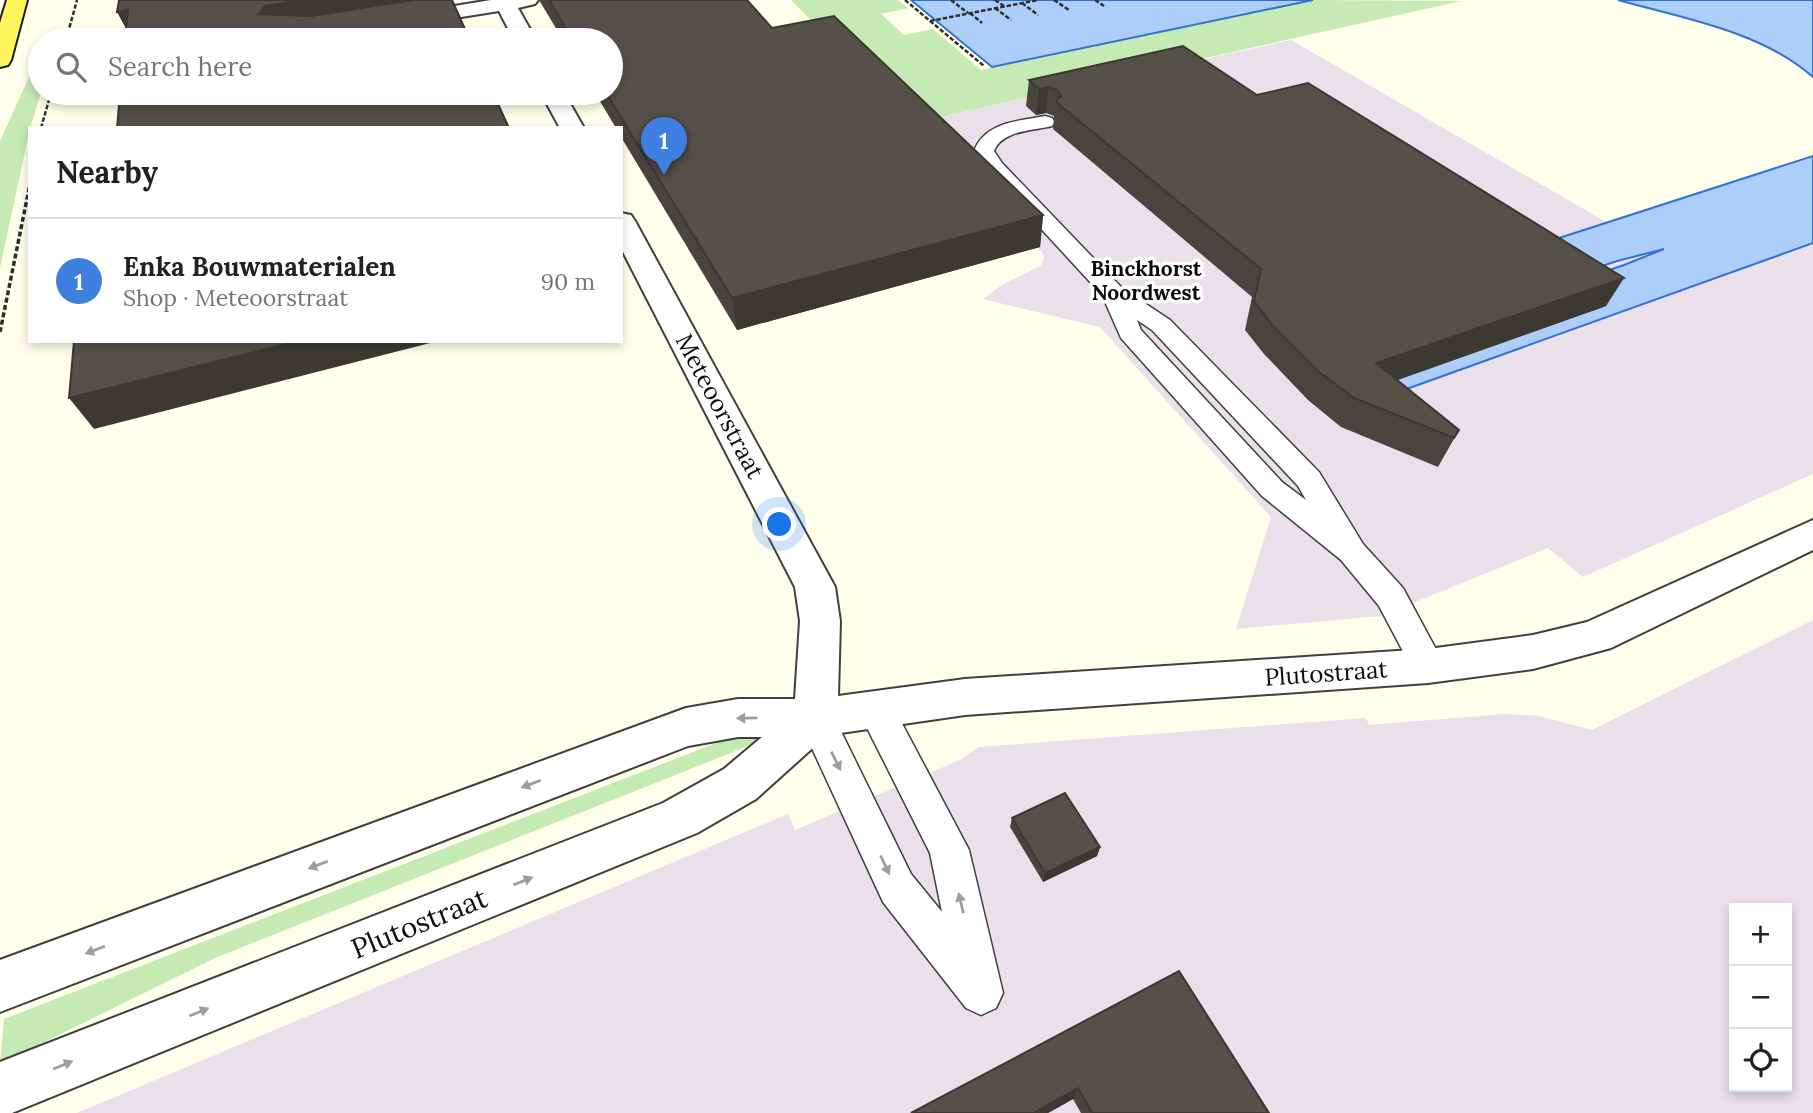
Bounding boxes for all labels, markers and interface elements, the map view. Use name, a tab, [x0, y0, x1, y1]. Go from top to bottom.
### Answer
search box	[28, 28, 623, 105]
icon: search	[52, 48, 90, 86]
text: Search here	[108, 50, 252, 83]
pin: 1	[641, 117, 687, 175]
text: Nearby	[56, 153, 158, 191]
text: Enka Bouwmaterialen	[123, 250, 396, 283]
district label: Binckhorst Noordwest	[1090, 255, 1202, 306]
text: 1	[74, 267, 84, 296]
text: 90 m	[541, 267, 595, 296]
text: Shop · Meteoorstraat	[123, 283, 348, 312]
street label: Meteoorstraat	[669, 328, 772, 484]
your location	[762, 507, 796, 541]
street label: Plutostraat	[1264, 653, 1389, 693]
one-way arrow	[736, 713, 758, 724]
one-way arrow	[830, 751, 842, 771]
one-way arrow	[520, 779, 541, 790]
one-way arrow	[880, 855, 891, 875]
one-way arrow	[308, 860, 329, 871]
one-way arrow	[513, 875, 534, 886]
street label: Plutostraat	[346, 879, 492, 967]
one-way arrow	[955, 892, 966, 914]
map controls	[1729, 903, 1792, 1092]
button: +	[1729, 903, 1792, 966]
one-way arrow	[85, 944, 106, 955]
button: −	[1729, 966, 1792, 1029]
one-way arrow	[188, 1006, 209, 1017]
button: locate	[1729, 1029, 1792, 1092]
one-way arrow	[53, 1060, 74, 1071]

